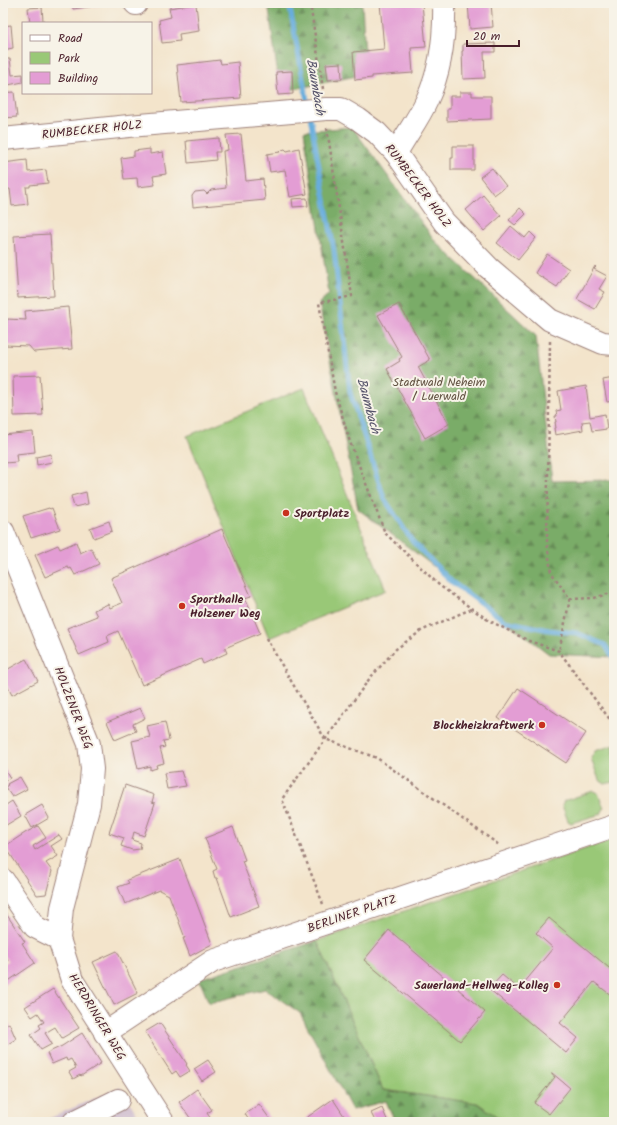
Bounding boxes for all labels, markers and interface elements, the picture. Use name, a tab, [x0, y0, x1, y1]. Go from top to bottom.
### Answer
legend	[22, 22, 152, 94]
scale bar	[467, 22, 519, 48]
text: 20 m	[473, 27, 501, 46]
text: Road	[58, 29, 83, 48]
text: Park	[58, 49, 80, 68]
water label: Baumbach	[300, 57, 330, 118]
text: Building	[58, 69, 98, 88]
street label: RUMBECKER HOLZ	[41, 115, 143, 145]
street label: RUMBECKER HOLZ	[380, 140, 456, 232]
park label: Stadtwald Neheim / Luerwald	[393, 373, 486, 406]
water label: Baumbach	[351, 376, 386, 437]
place label: Sportplatz	[294, 504, 349, 523]
marker: Sportplatz	[281, 508, 291, 518]
place label: Sporthalle Holzener Weg	[190, 590, 261, 623]
marker: Sporthalle Holzener Weg	[177, 601, 187, 611]
street label: HOLZENER WEG	[49, 664, 97, 752]
place label: Blockheizkraftwerk	[433, 716, 535, 735]
marker: Blockheizkraftwerk	[537, 720, 547, 730]
street label: BERLINER PLATZ	[305, 890, 399, 938]
street label: HERDRINGER WEG	[63, 970, 131, 1064]
place label: Sauerland-Hellweg-Kolleg	[414, 976, 549, 995]
marker: Sauerland-Hellweg-Kolleg	[552, 980, 562, 990]

